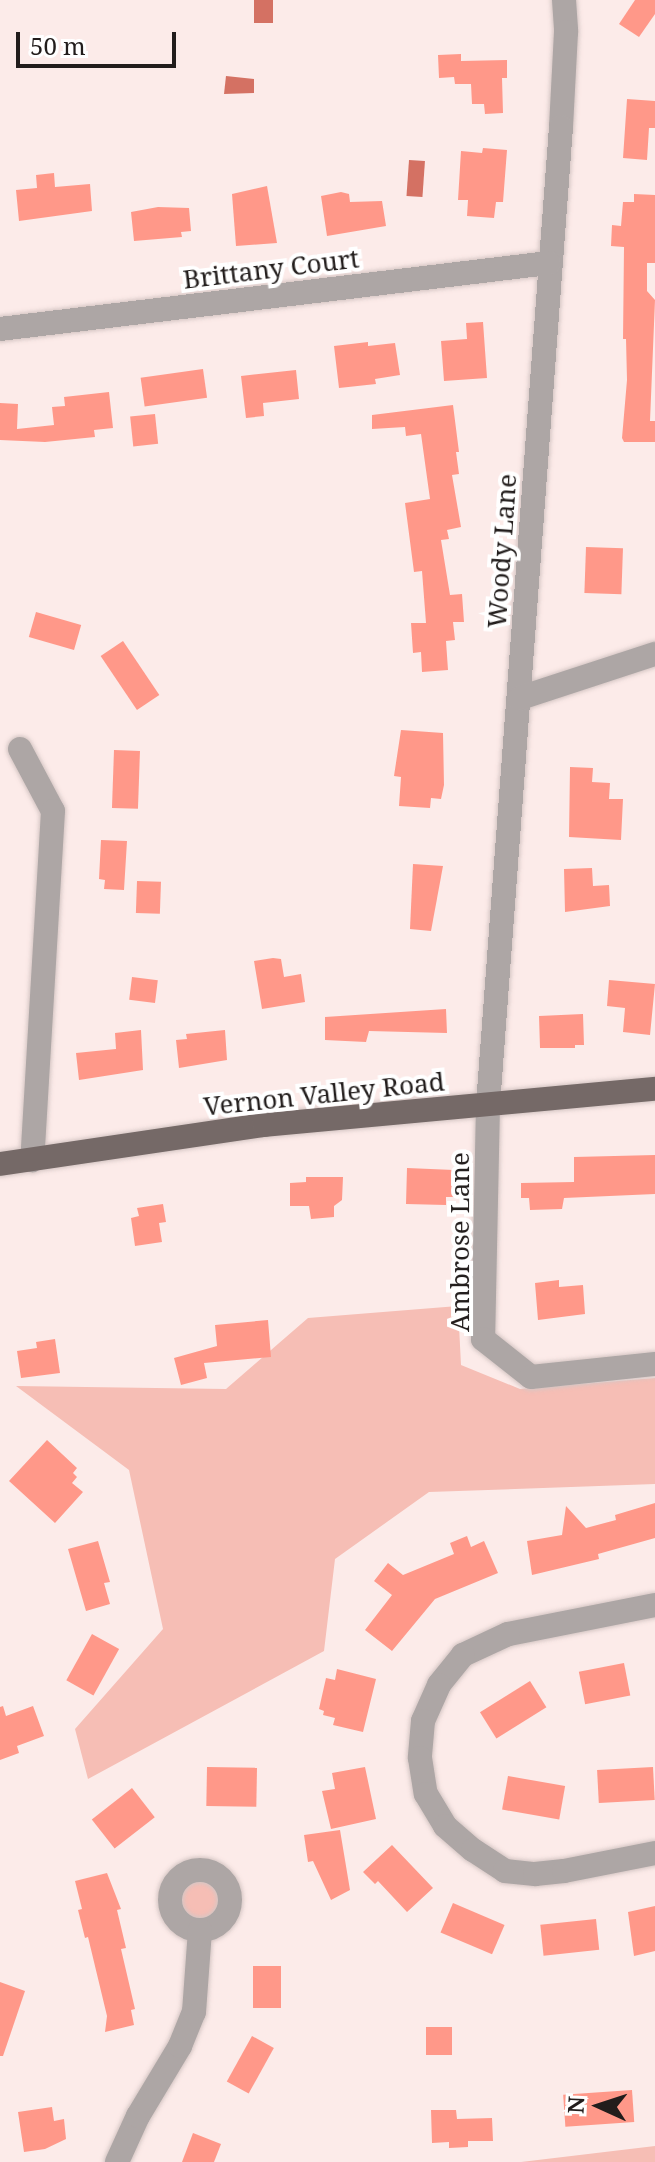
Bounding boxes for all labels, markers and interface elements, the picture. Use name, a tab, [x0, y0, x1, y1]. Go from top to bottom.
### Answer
scale bar	[20, 16, 180, 66]
text: 50 m	[30, 29, 86, 62]
street label: Brittany Court	[181, 243, 361, 295]
street label: Woody Lane	[481, 473, 523, 629]
street label: Vernon Valley Road	[202, 1066, 446, 1122]
street label: Ambrose Lane	[444, 1152, 476, 1332]
north arrow	[559, 2066, 639, 2146]
text: N	[560, 2095, 590, 2114]

